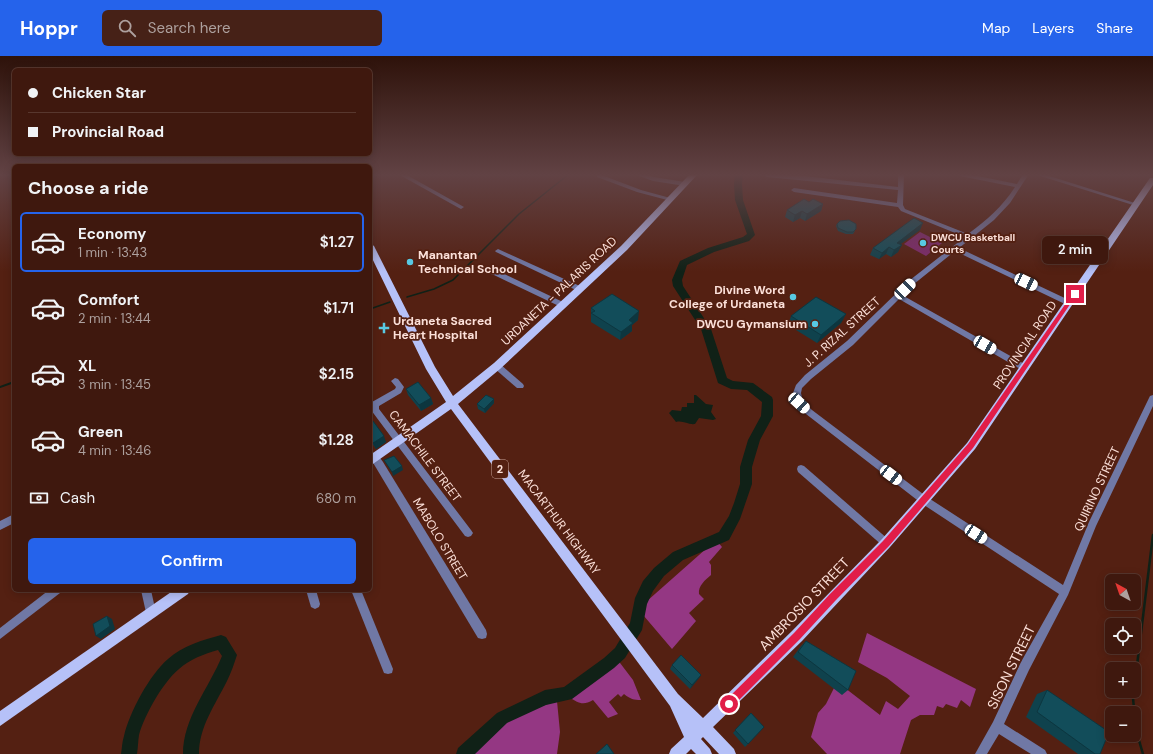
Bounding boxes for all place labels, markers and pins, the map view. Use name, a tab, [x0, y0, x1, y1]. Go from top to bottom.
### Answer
place label: DWCU Basketball Courts	[931, 231, 1016, 256]
marker: DWCU Basketball Courts	[918, 238, 928, 248]
place label: Manantan Technical School	[418, 247, 517, 277]
marker: Manantan Technical School	[405, 257, 415, 267]
place label: Divine Word College of Urdaneta	[669, 282, 785, 312]
marker: Divine Word College of Urdaneta	[788, 292, 798, 302]
place label: Urdaneta Sacred Heart Hospital	[393, 313, 492, 343]
place label: DWCU Gymansium	[696, 316, 807, 332]
marker: DWCU Gymansium	[810, 319, 820, 329]
marker: Urdaneta Sacred Heart Hospital	[378, 322, 390, 334]

